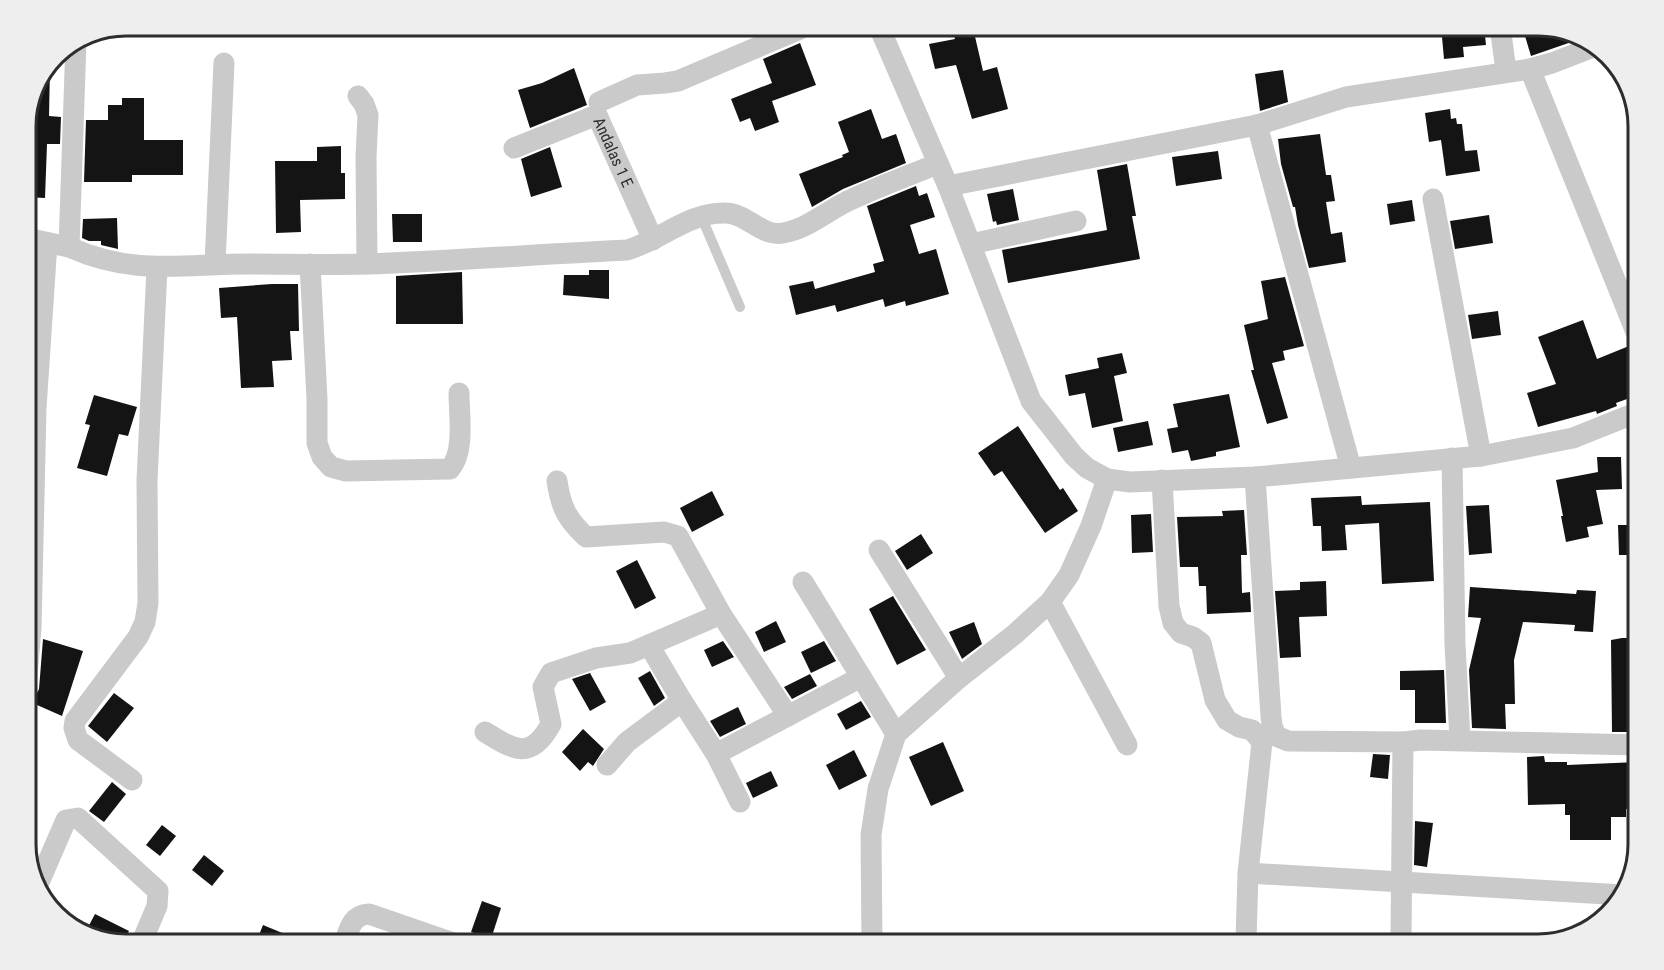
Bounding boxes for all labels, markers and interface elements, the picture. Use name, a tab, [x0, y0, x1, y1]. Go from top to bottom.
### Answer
street label: Andalas 1 E	[590, 114, 638, 190]

